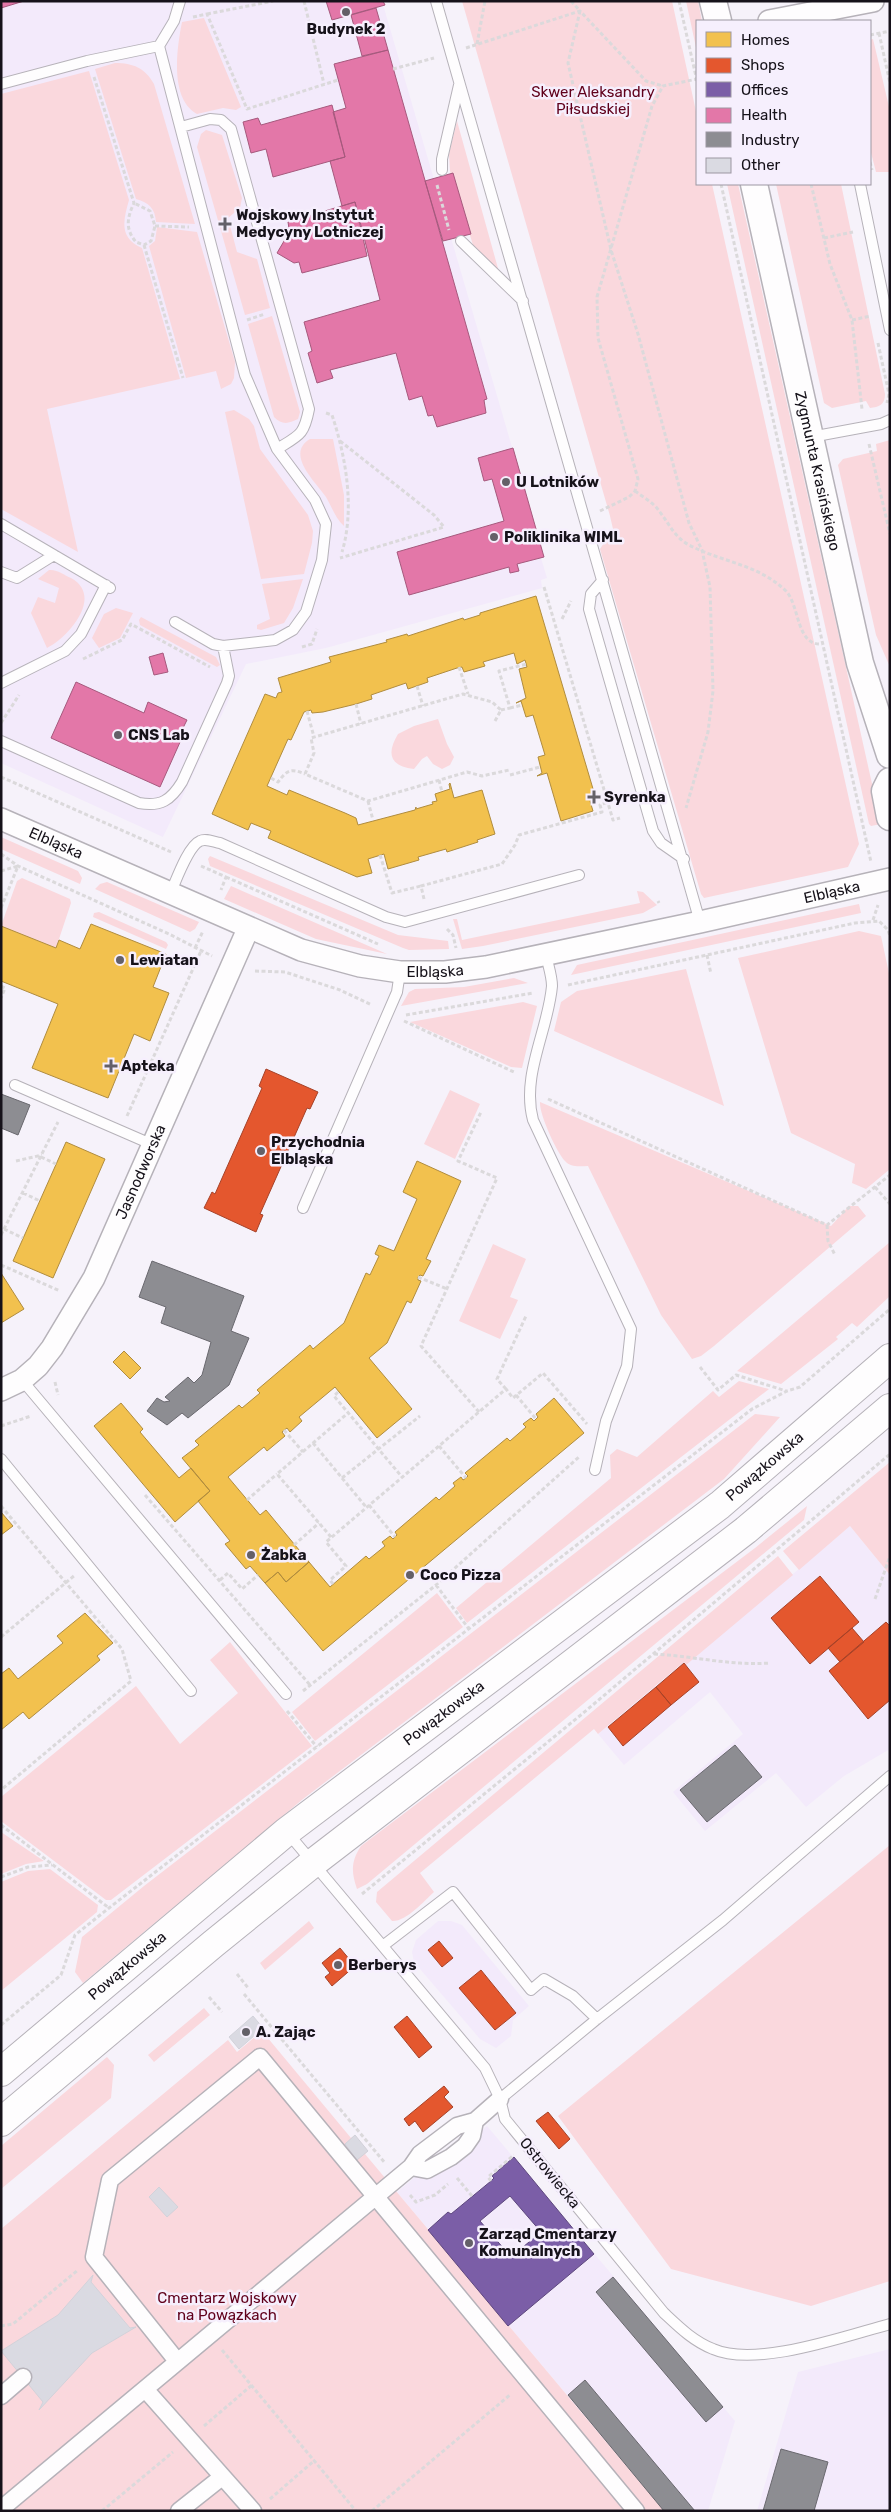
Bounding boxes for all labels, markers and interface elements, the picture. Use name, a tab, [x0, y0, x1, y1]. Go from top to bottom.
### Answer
marker: Budynek 2	[340, 6, 352, 18]
place label: Budynek 2	[307, 20, 386, 38]
legend	[696, 20, 871, 185]
text: Homes	[741, 31, 790, 49]
text: Shops	[741, 56, 785, 74]
text: Offices	[741, 81, 789, 99]
park label: Skwer Aleksandry Piłsudskiej	[531, 83, 655, 118]
text: Health	[741, 106, 787, 124]
text: Industry	[741, 131, 800, 149]
text: Other	[741, 156, 781, 174]
place label: Wojskowy Instytut Medycyny Lotniczej	[236, 206, 384, 241]
marker: Wojskowy Instytut Medycyny Lotniczej	[218, 217, 232, 231]
street label: Zygmunta Krasińskiego	[791, 389, 844, 553]
place label: U Lotników	[516, 473, 599, 491]
marker: U Lotników	[500, 476, 512, 488]
place label: Poliklinika WIML	[504, 528, 622, 546]
marker: Poliklinika WIML	[488, 531, 500, 543]
place label: CNS Lab	[128, 726, 190, 744]
marker: CNS Lab	[112, 729, 124, 741]
place label: Syrenka	[604, 788, 666, 806]
marker: Syrenka	[588, 791, 600, 803]
street label: Elbląska	[26, 823, 86, 863]
street label: Elbląska	[802, 877, 862, 907]
place label: Lewiatan	[130, 951, 199, 969]
marker: Lewiatan	[114, 954, 126, 966]
street label: Elbląska	[406, 961, 465, 981]
place label: Apteka	[121, 1057, 175, 1075]
marker: Apteka	[105, 1060, 117, 1072]
street label: Jasnodworska	[112, 1122, 170, 1222]
place label: Przychodnia Elbląska	[271, 1133, 365, 1168]
marker: Przychodnia Elbląska	[255, 1145, 267, 1157]
street label: Powązkowska	[722, 1428, 807, 1505]
place label: Żabka	[261, 1546, 307, 1564]
marker: Żabka	[245, 1549, 257, 1561]
place label: Coco Pizza	[420, 1566, 501, 1584]
marker: Coco Pizza	[404, 1569, 416, 1581]
street label: Powązkowska	[400, 1677, 488, 1750]
street label: Powązkowska	[84, 1928, 170, 2004]
place label: Berberys	[348, 1956, 416, 1974]
marker: Berberys	[332, 1959, 344, 1971]
place label: A. Zając	[256, 2023, 316, 2041]
marker: A. Zając	[240, 2026, 252, 2038]
street label: Ostrowiecka	[516, 2134, 584, 2212]
place label: Zarząd Cmentarzy Komunalnych	[479, 2225, 617, 2260]
marker: Zarząd Cmentarzy Komunalnych	[463, 2237, 475, 2249]
park label: Cmentarz Wojskowy na Powązkach	[157, 2289, 297, 2324]

